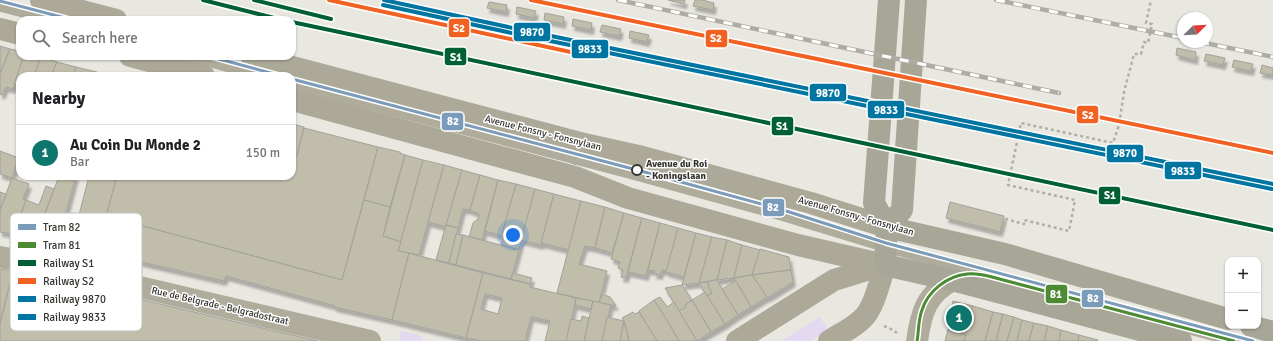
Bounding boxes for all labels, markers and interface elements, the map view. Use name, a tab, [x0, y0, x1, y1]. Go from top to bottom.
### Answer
north arrow	[1177, 12, 1213, 48]
search box	[16, 16, 296, 60]
line badge: S2	[448, 18, 470, 38]
text: S2	[453, 22, 465, 35]
line badge: 9870	[513, 22, 551, 42]
text: 9870	[520, 26, 544, 39]
icon: search	[30, 27, 52, 49]
text: Search here	[62, 29, 138, 47]
line badge: S2	[705, 29, 728, 48]
text: S2	[710, 32, 722, 45]
line badge: 9833	[571, 39, 609, 59]
text: 9833	[578, 43, 602, 56]
line badge: S1	[444, 47, 467, 66]
text: S1	[450, 51, 462, 64]
line badge: 9870	[809, 83, 847, 102]
text: 9870	[816, 87, 840, 100]
text: Nearby	[32, 88, 85, 109]
line badge: 9833	[867, 100, 905, 119]
text: 9833	[874, 104, 898, 117]
line badge: S2	[1076, 105, 1099, 124]
text: S2	[1082, 109, 1094, 122]
line badge: 82	[441, 112, 464, 131]
street label: Avenue Fonsny - Fonsnylaan	[483, 113, 603, 153]
text: 82	[447, 115, 459, 128]
line badge: S1	[771, 116, 794, 136]
text: S1	[776, 120, 788, 133]
text: Au Coin Du Monde 2	[70, 136, 201, 154]
line badge: 9870	[1106, 144, 1144, 163]
text: 1	[41, 145, 49, 161]
text: 150 m	[246, 145, 280, 161]
text: 9870	[1113, 147, 1137, 160]
text: Bar	[70, 154, 89, 170]
place label: Avenue du Roi - Koningslaan	[646, 158, 707, 182]
line badge: 9833	[1164, 161, 1202, 180]
marker: Avenue du Roi - Koningslaan	[631, 164, 643, 176]
text: 9833	[1171, 165, 1195, 178]
line badge: S1	[1098, 186, 1121, 205]
text: S1	[1104, 189, 1116, 202]
street label: Avenue Fonsny - Fonsnylaan	[797, 194, 915, 238]
line badge: 82	[762, 198, 785, 217]
text: 82	[767, 201, 779, 214]
legend	[10, 213, 142, 331]
text: Tram 82	[43, 221, 81, 234]
your location	[503, 225, 523, 245]
text: Tram 81	[43, 239, 81, 252]
text: Railway S1	[43, 257, 94, 270]
map controls	[1225, 257, 1261, 329]
button: +	[1225, 257, 1261, 293]
text: Railway S2	[43, 275, 94, 288]
street label: Rue de Belgrade - Belgradostraat	[150, 284, 290, 328]
line badge: 81	[1045, 284, 1068, 304]
text: 81	[1050, 288, 1062, 301]
line badge: 82	[1081, 289, 1104, 308]
text: 82	[1087, 292, 1099, 305]
text: Railway 9870	[43, 293, 106, 306]
button: −	[1225, 293, 1261, 329]
pin: 1	[946, 303, 972, 333]
text: Railway 9833	[43, 311, 106, 324]

